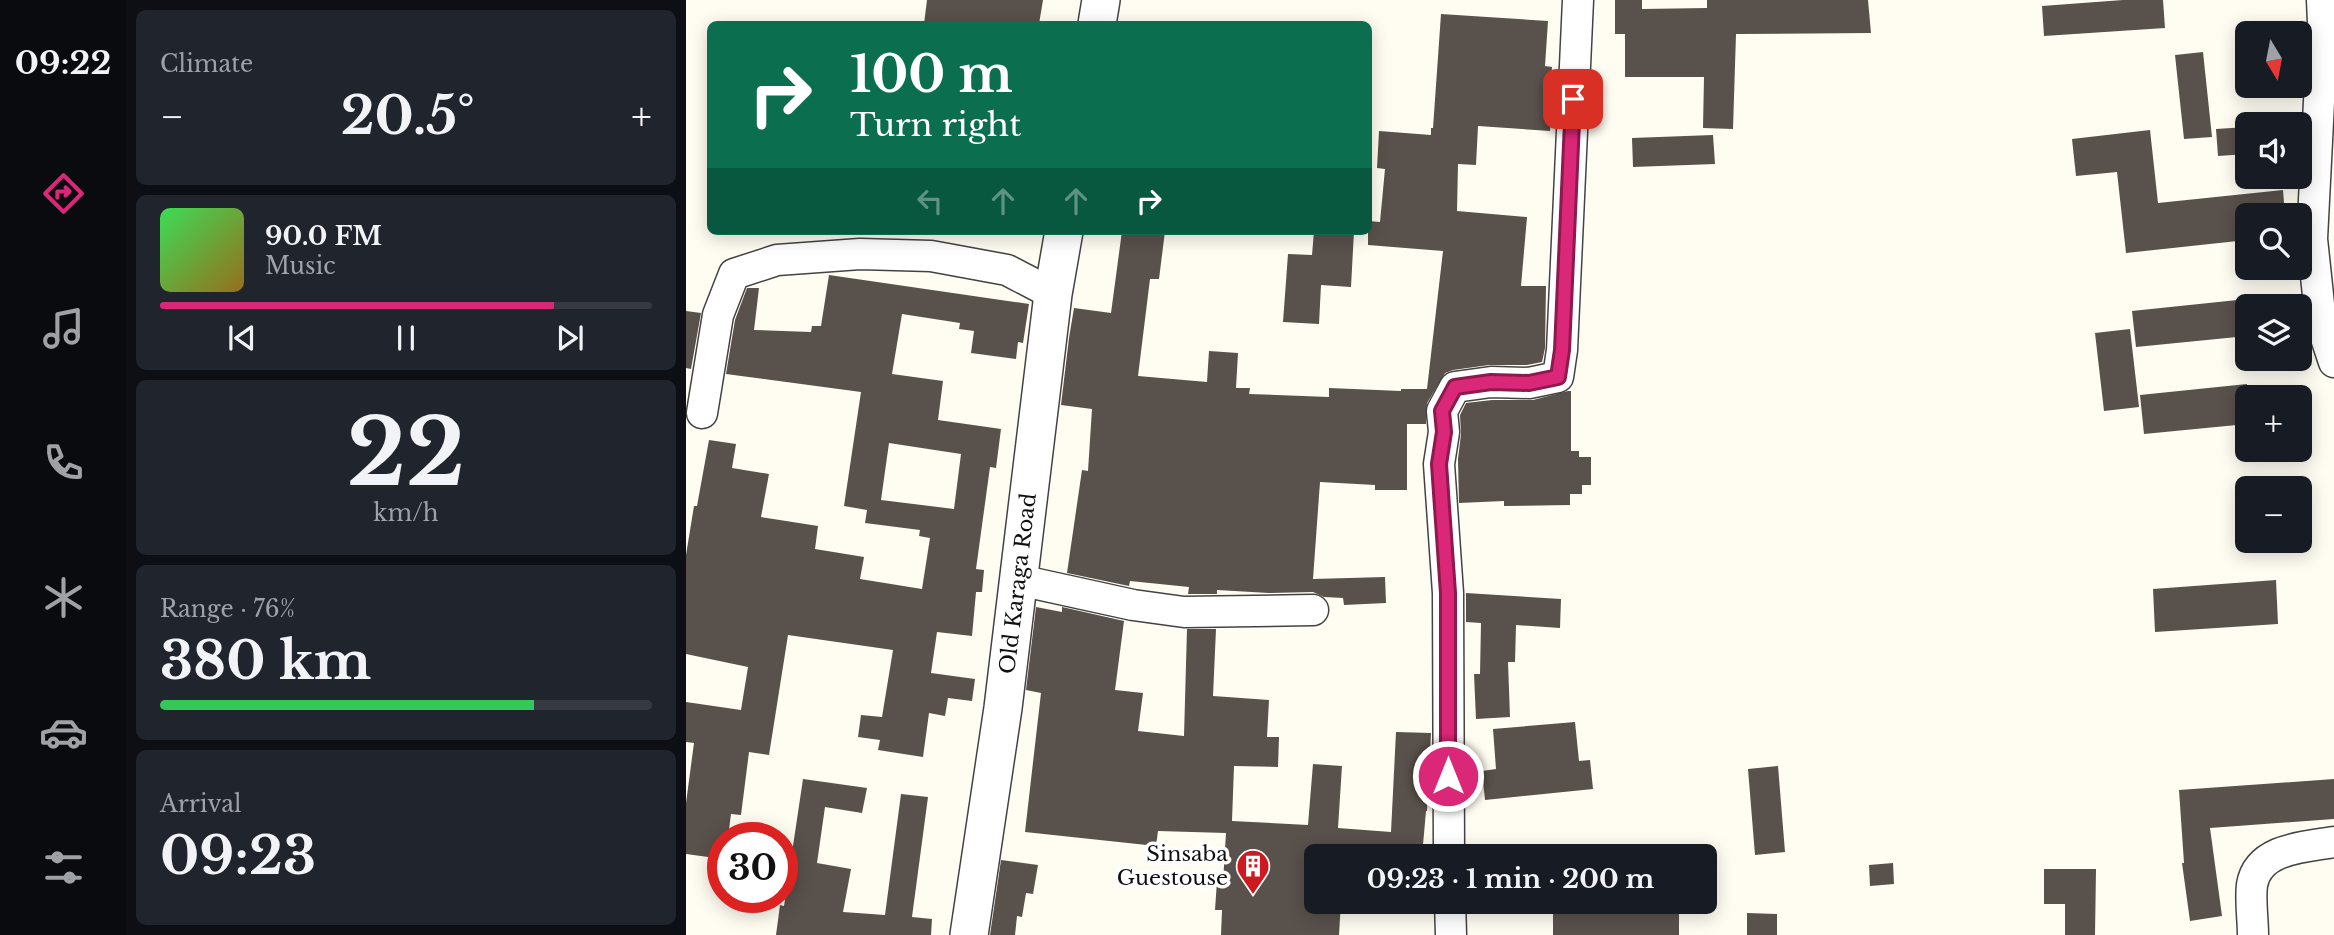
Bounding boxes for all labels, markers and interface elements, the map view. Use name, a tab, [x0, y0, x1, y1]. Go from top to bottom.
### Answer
north arrow	[2235, 21, 2312, 98]
map controls	[2235, 21, 2312, 553]
text: 09:22	[15, 43, 111, 83]
text: 100 m	[850, 44, 1013, 105]
icon: right	[735, 49, 826, 140]
text: Climate	[160, 50, 253, 78]
pin	[1543, 69, 1603, 129]
icon: arrive	[1554, 80, 1592, 118]
text: 20.5°	[341, 84, 475, 148]
text: −	[160, 93, 184, 140]
text: +	[631, 93, 652, 140]
text: Turn right	[850, 105, 1021, 145]
button: sound	[2235, 112, 2312, 189]
icon: directions	[39, 169, 88, 218]
icon: left	[911, 182, 949, 220]
icon: ahead	[984, 182, 1022, 220]
icon: ahead	[1057, 182, 1095, 220]
icon: right	[1130, 182, 1168, 220]
button: search	[2235, 203, 2312, 280]
text: 90.0 FM	[265, 220, 382, 252]
text: Music	[265, 252, 336, 280]
button: layers	[2235, 294, 2312, 371]
icon: music	[39, 304, 88, 353]
icon: previous	[223, 319, 261, 357]
icon: pause	[387, 319, 425, 357]
icon: next	[551, 319, 589, 357]
button: +	[2235, 385, 2312, 462]
text: 22	[347, 397, 465, 510]
icon: phone	[39, 438, 88, 487]
button: −	[2235, 476, 2312, 553]
street label: Old Karaga Road	[994, 491, 1042, 675]
text: km/h	[373, 499, 439, 527]
icon: climate	[39, 573, 88, 622]
text: Range · 76%	[160, 595, 295, 623]
text: 380 km	[160, 629, 371, 693]
icon: car	[39, 708, 88, 757]
position arrow	[1411, 739, 1485, 813]
text: Arrival	[160, 790, 241, 818]
speed limit sign: 30	[707, 822, 798, 913]
text: 09:23	[160, 824, 316, 888]
place label: Sinsaba Guestouse	[1117, 841, 1228, 891]
icon: filters	[39, 843, 88, 892]
building icon: Sinsaba Guestouse	[1234, 847, 1272, 896]
text: 09:23 · 1 min · 200 m	[1367, 863, 1654, 895]

